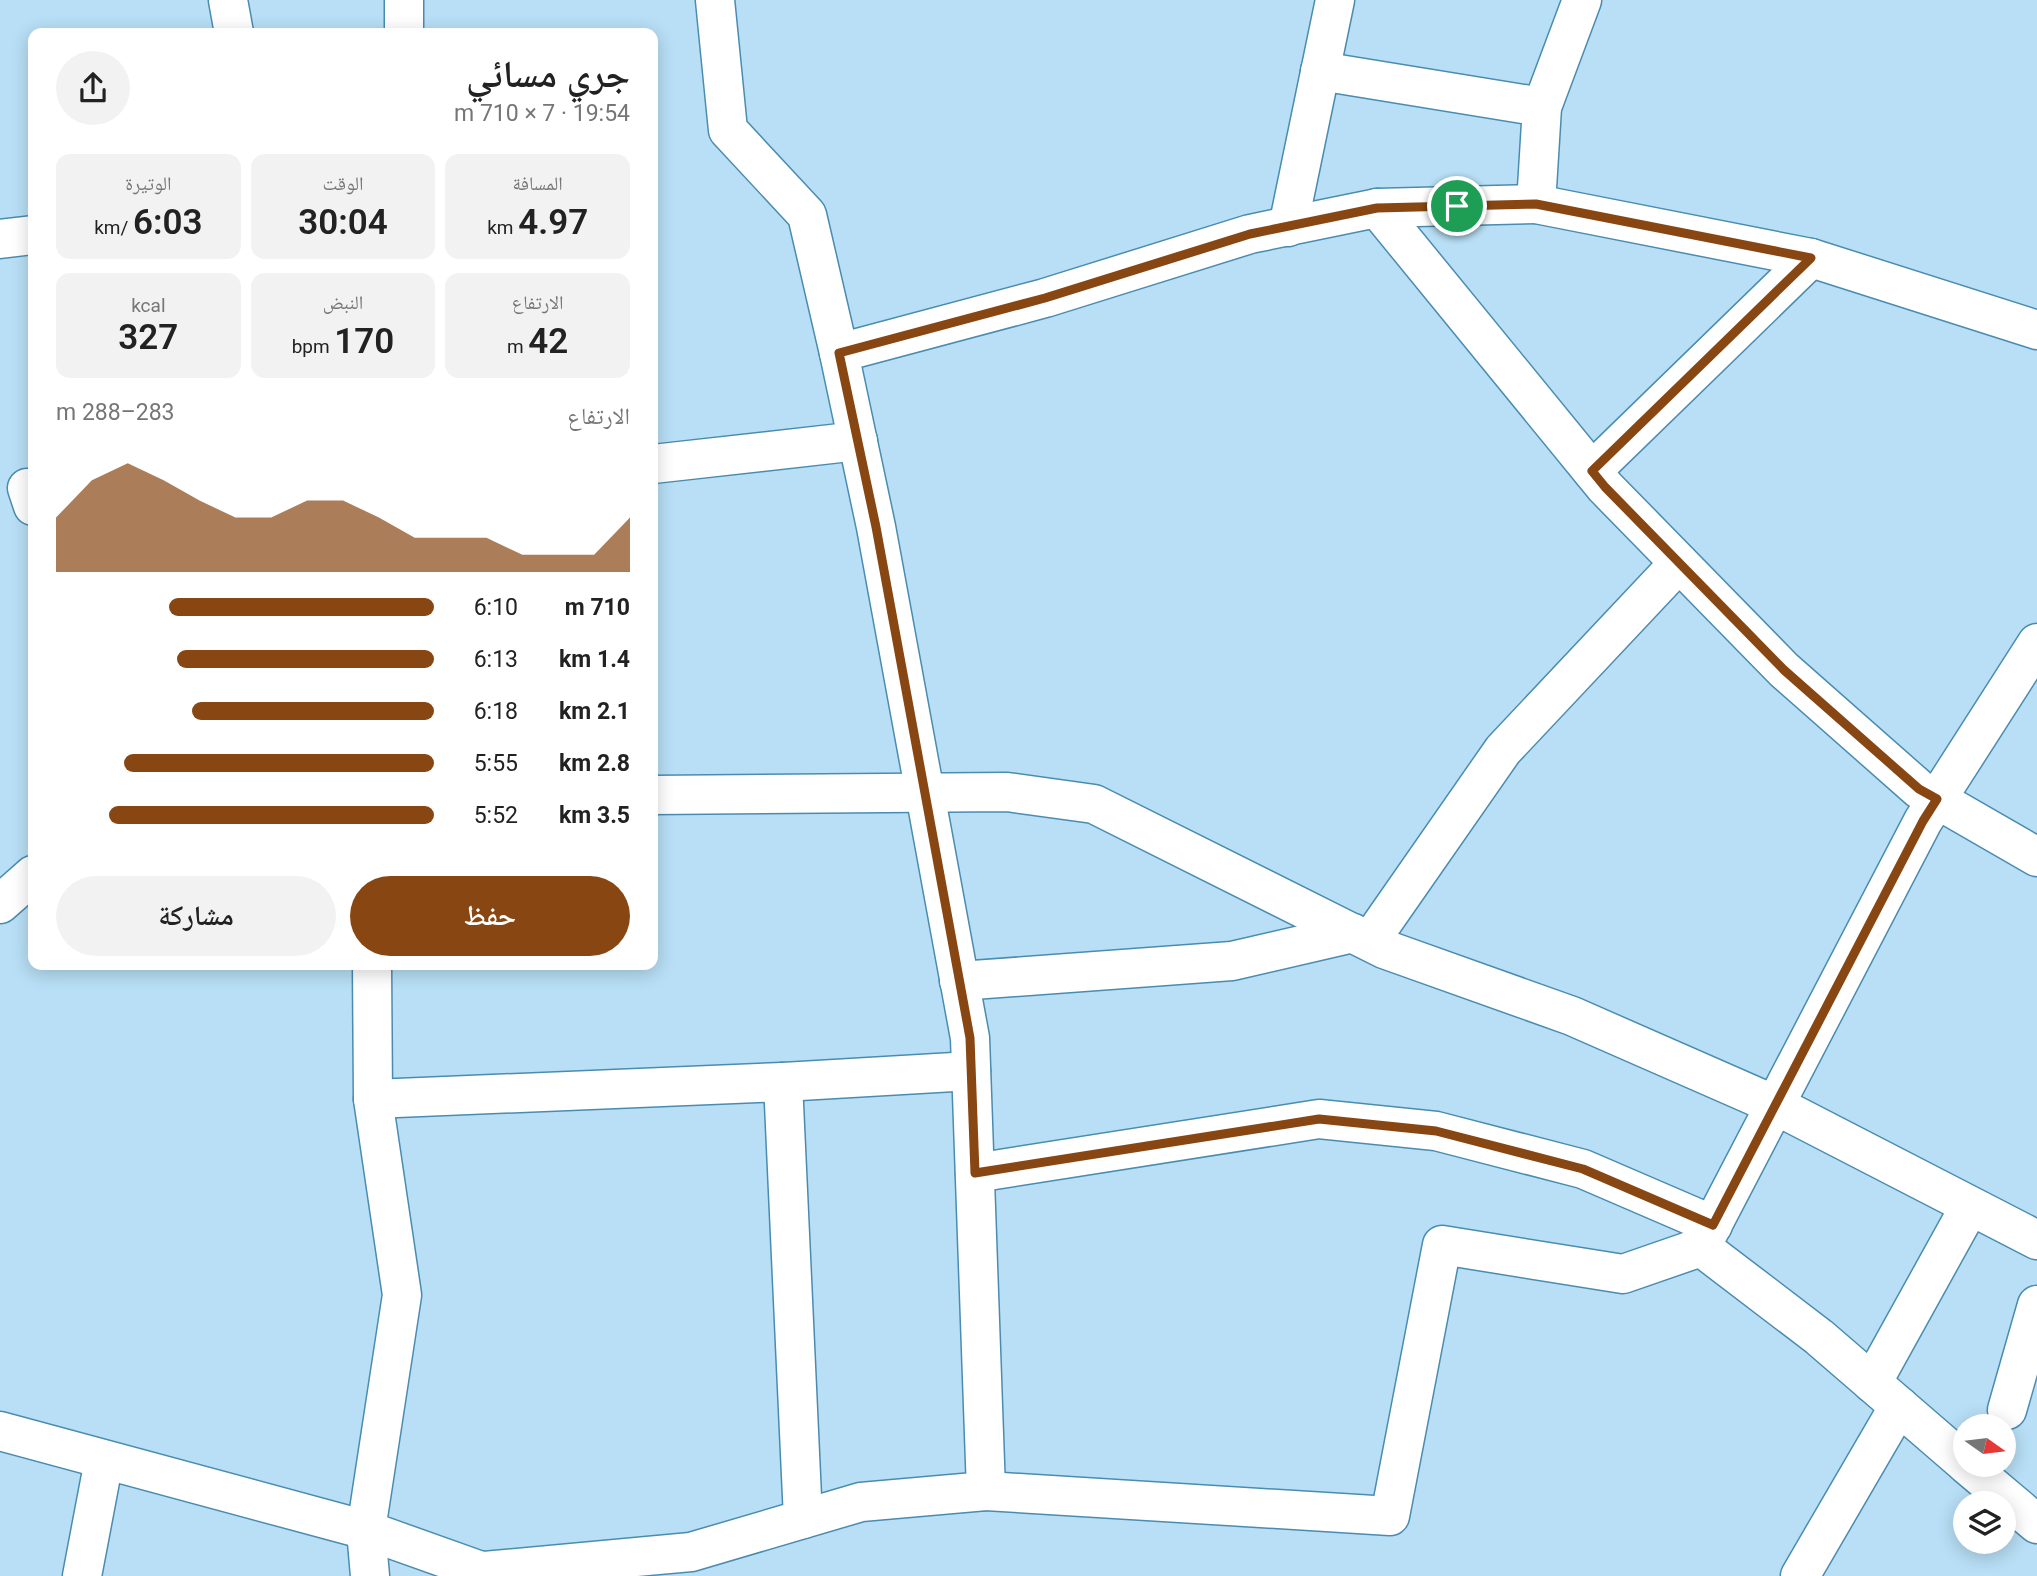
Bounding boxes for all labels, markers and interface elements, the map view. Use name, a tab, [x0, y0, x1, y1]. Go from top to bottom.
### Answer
button: share	[56, 51, 130, 125]
text: جري مسائي	[466, 52, 630, 96]
text: 19:54 · 7 × 710 m	[454, 100, 630, 127]
text: الوتيرة	[125, 172, 171, 195]
text: الوقت	[323, 172, 363, 195]
text: المسافة	[512, 172, 563, 195]
pin	[1427, 176, 1487, 236]
icon: arrive	[1438, 187, 1476, 225]
text: 6:03	[133, 202, 203, 243]
text: 30:04	[298, 202, 388, 243]
text: 4.97	[518, 202, 588, 243]
text: /km	[94, 216, 133, 239]
text: km	[487, 216, 518, 239]
text: النبض	[323, 291, 363, 314]
text: الارتفاع	[512, 291, 564, 314]
text: kcal	[131, 294, 166, 317]
text: 327	[118, 317, 178, 358]
text: 170	[334, 321, 394, 362]
text: 42	[528, 321, 568, 362]
text: bpm	[292, 335, 334, 358]
text: m	[507, 335, 528, 358]
text: 283–288 m	[56, 399, 175, 426]
text: الارتفاع	[567, 403, 630, 430]
text: 6:10	[474, 594, 518, 621]
text: 710 m	[565, 594, 630, 621]
text: 6:13	[474, 646, 518, 673]
text: 1.4 km	[559, 646, 630, 673]
text: 6:18	[474, 698, 518, 725]
text: 2.1 km	[559, 698, 630, 725]
text: 5:55	[474, 750, 518, 777]
text: 2.8 km	[559, 750, 630, 777]
text: 5:52	[474, 802, 518, 829]
text: 3.5 km	[559, 802, 630, 829]
button: مشاركة	[56, 876, 336, 956]
button: حفظ	[350, 876, 630, 956]
north arrow	[1953, 1414, 2016, 1477]
map controls	[1953, 1414, 2016, 1554]
button: layers	[1953, 1491, 2016, 1554]

